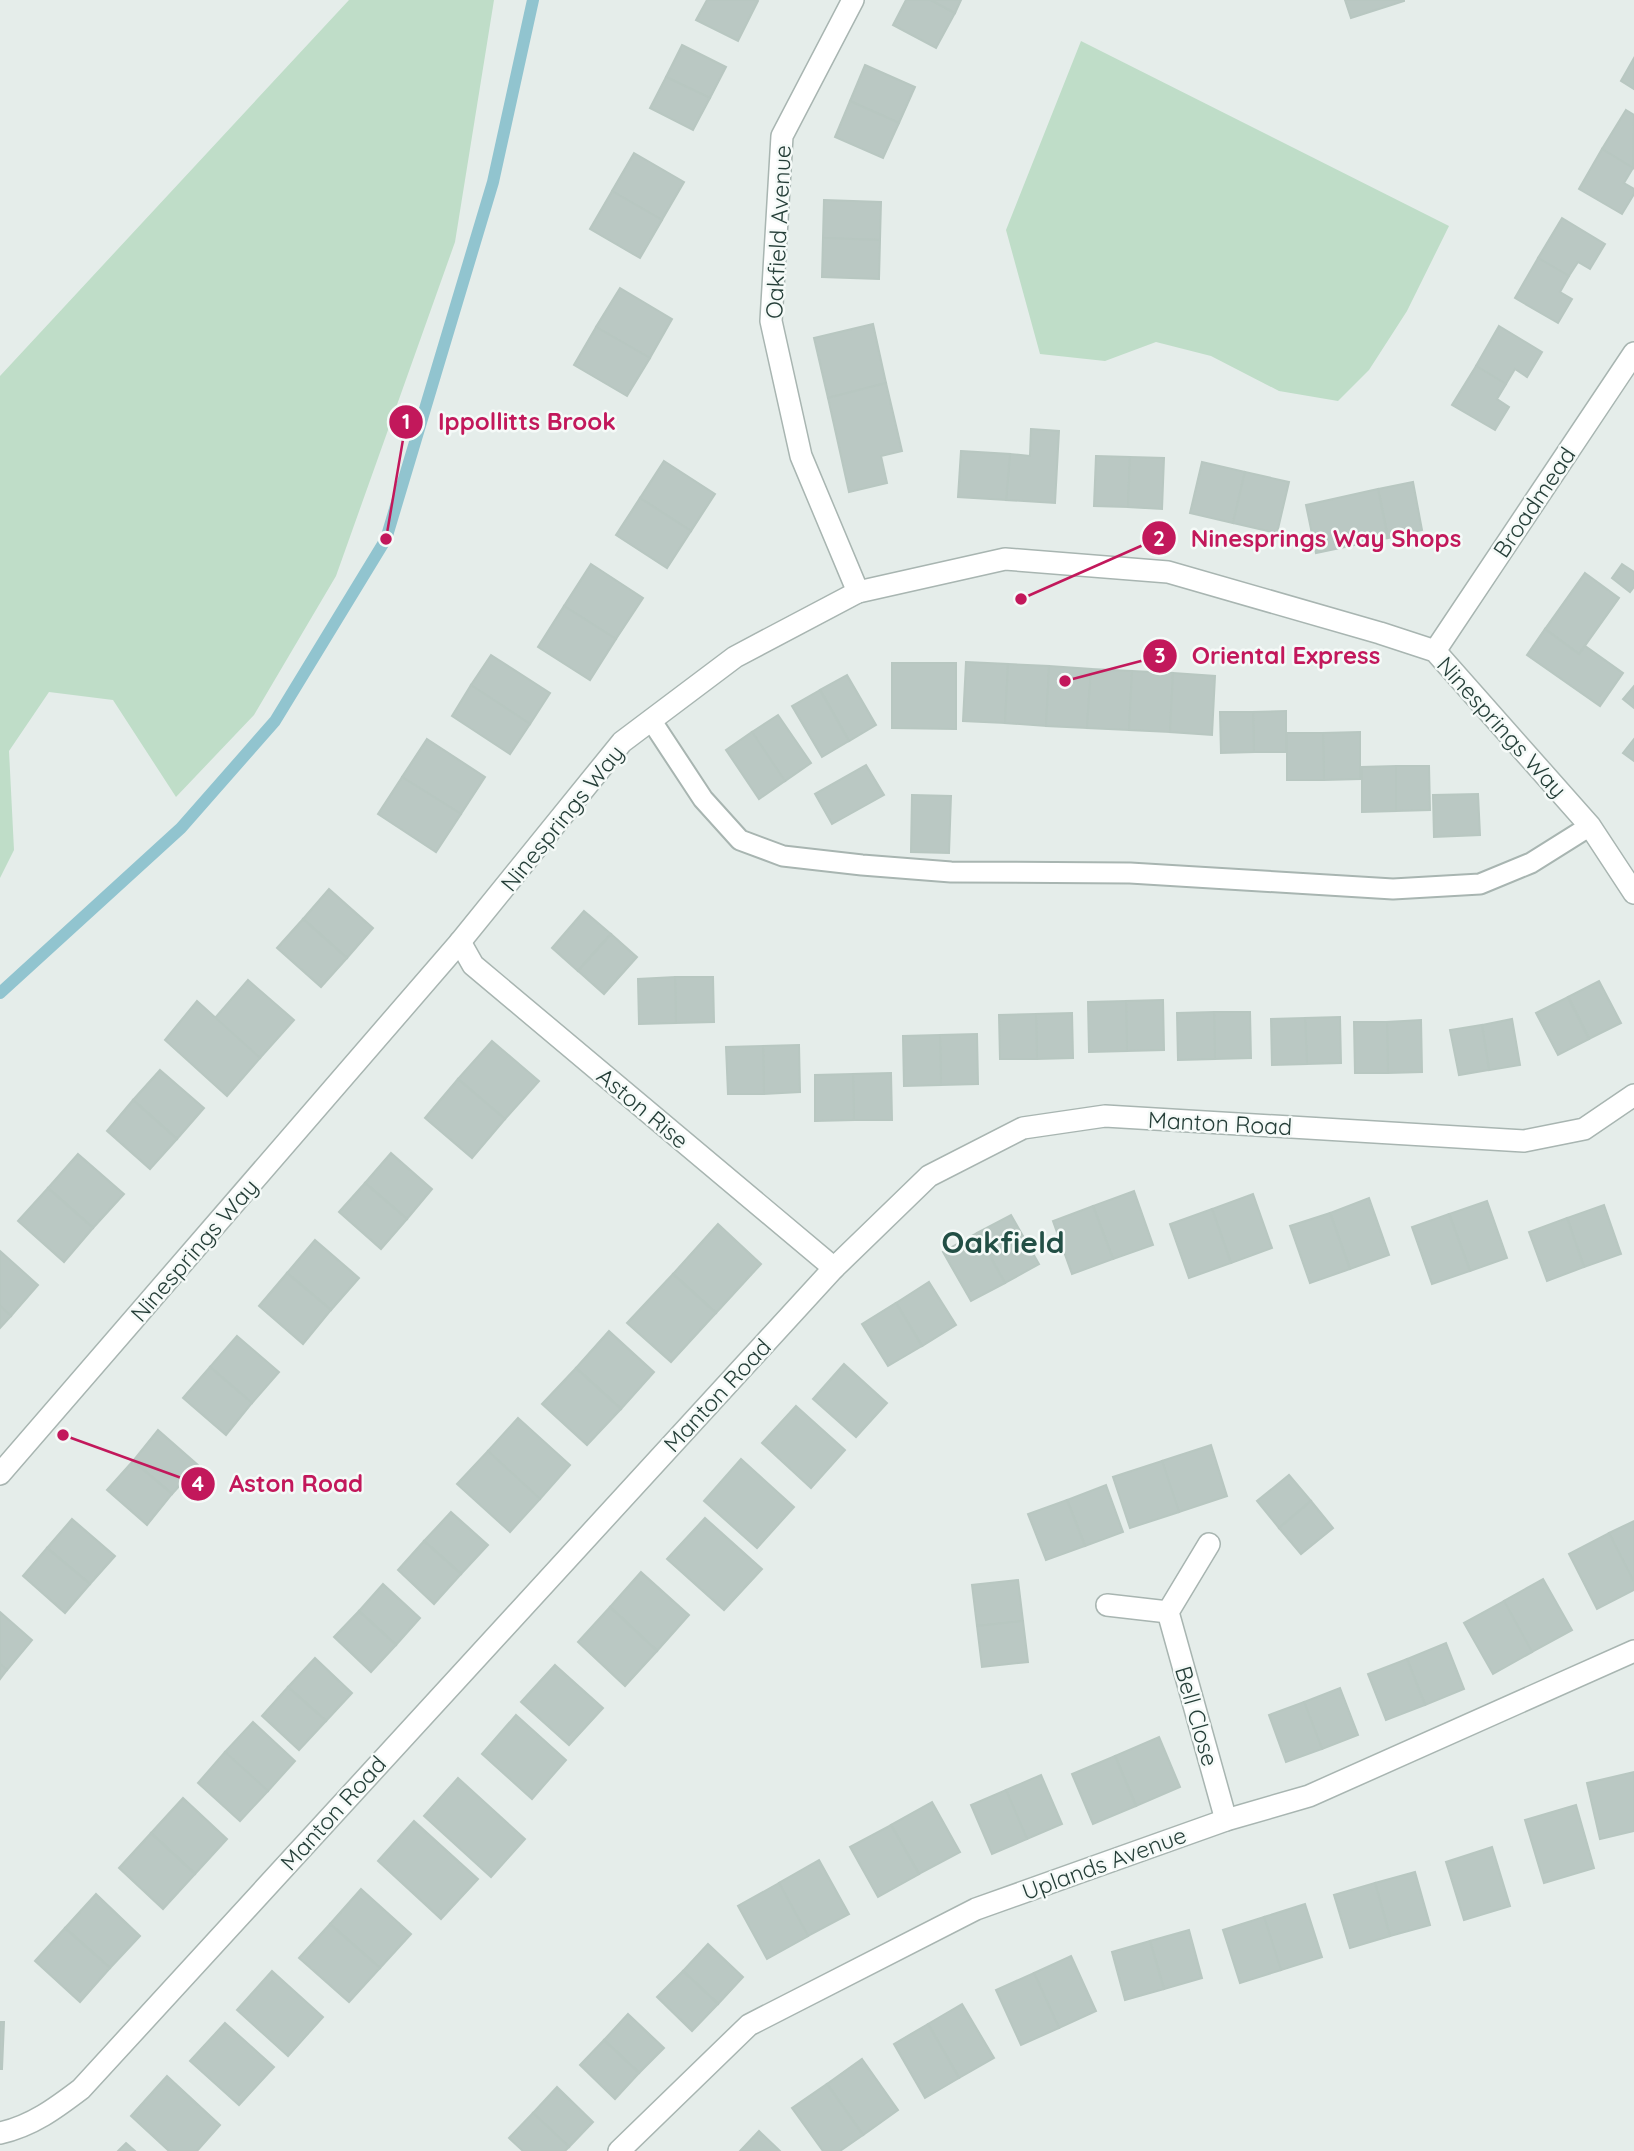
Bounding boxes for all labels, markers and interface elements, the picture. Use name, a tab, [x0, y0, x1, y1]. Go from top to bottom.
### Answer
street label: Oakfield Avenue	[759, 144, 797, 320]
callout: Ippollitts Brook	[389, 400, 630, 445]
text: Ippollitts Brook	[438, 406, 616, 436]
text: 1	[402, 408, 410, 434]
street label: Broadmead	[1486, 441, 1582, 563]
callout: Ninesprings Way Shops	[1141, 516, 1475, 561]
text: Ninesprings Way Shops	[1191, 523, 1461, 553]
text: 2	[1153, 525, 1165, 551]
callout: Oriental Express	[1143, 634, 1394, 679]
text: Oriental Express	[1192, 640, 1380, 670]
text: 3	[1154, 642, 1166, 668]
street label: Ninesprings Way	[1431, 650, 1573, 804]
street label: Ninesprings Way	[494, 739, 630, 897]
street label: Aston Rise	[591, 1061, 695, 1155]
street label: Manton Road	[1147, 1105, 1293, 1141]
street label: Ninesprings Way	[124, 1173, 264, 1327]
district label: Oakfield	[941, 1223, 1065, 1261]
street label: Manton Road	[657, 1332, 777, 1458]
callout: Aston Road	[180, 1462, 377, 1507]
text: Aston Road	[229, 1468, 363, 1498]
text: 4	[192, 1470, 204, 1496]
street label: Bell Close	[1169, 1663, 1225, 1769]
street label: Manton Road	[274, 1750, 392, 1876]
street label: Uplands Avenue	[1018, 1820, 1190, 1906]

